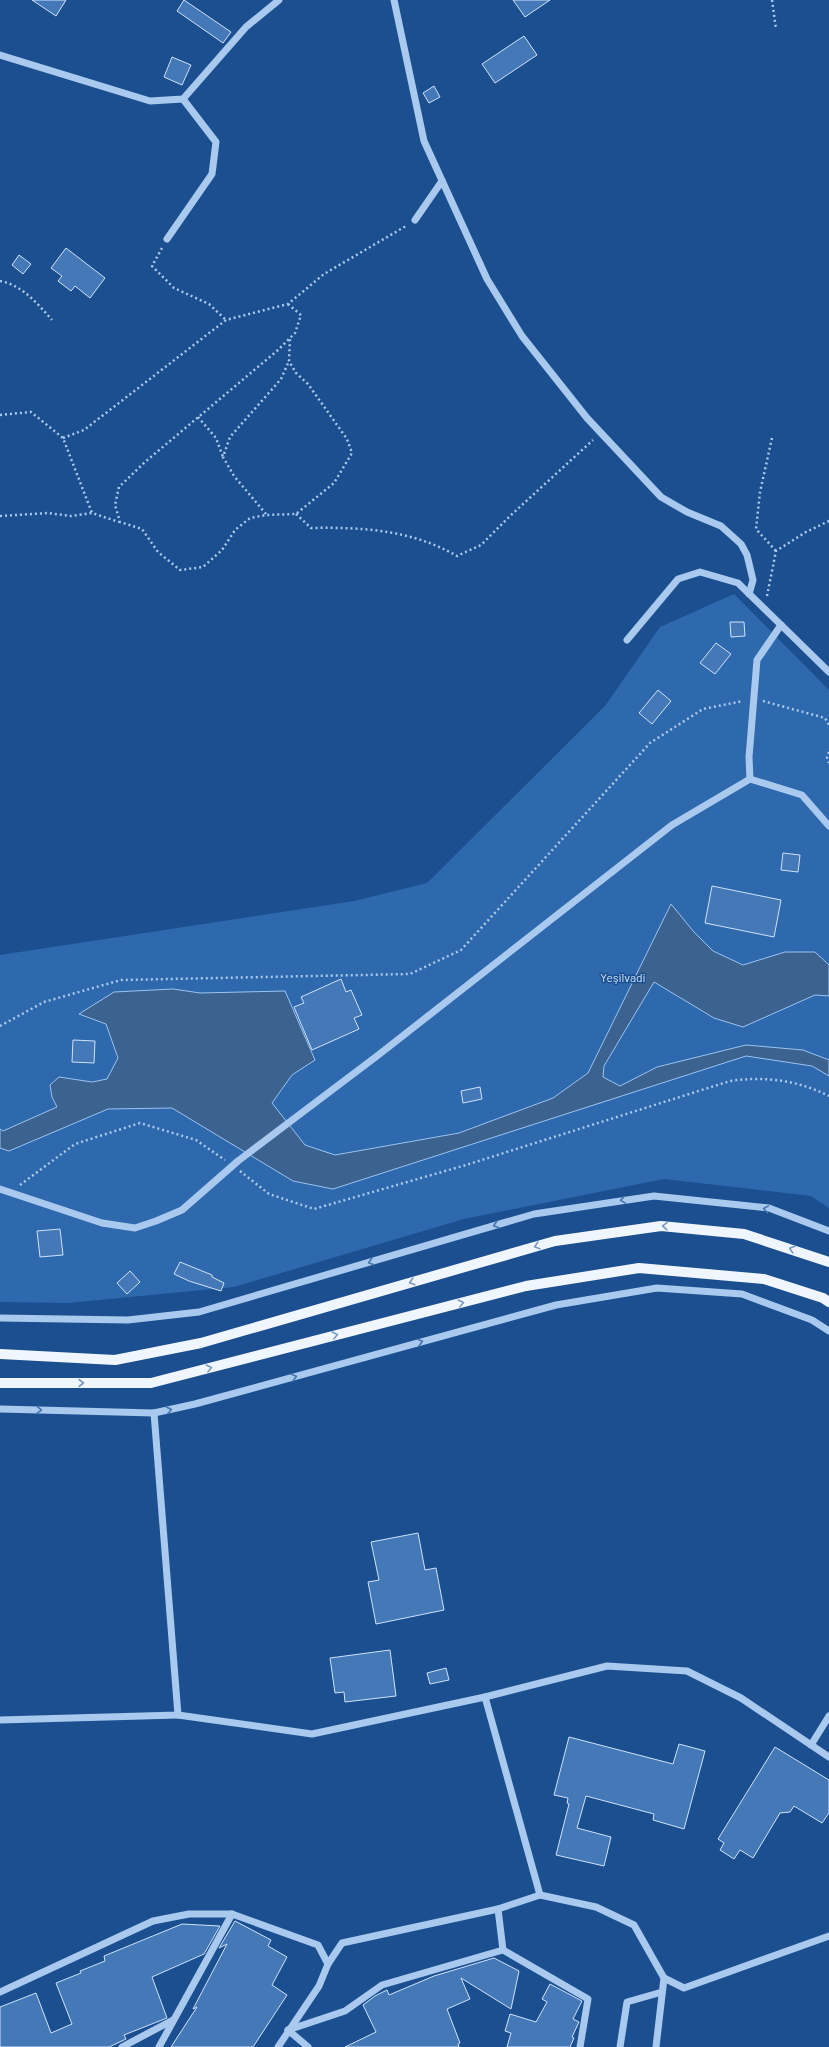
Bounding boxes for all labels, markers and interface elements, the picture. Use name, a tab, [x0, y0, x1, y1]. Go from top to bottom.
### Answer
park label: Yeşilvadi	[600, 970, 646, 984]
one-way arrow	[620, 1196, 626, 1204]
one-way arrow	[763, 1205, 769, 1213]
one-way arrow	[492, 1220, 499, 1229]
one-way arrow	[662, 1222, 668, 1231]
one-way arrow	[533, 1241, 540, 1250]
one-way arrow	[789, 1246, 796, 1254]
one-way arrow	[368, 1257, 375, 1266]
one-way arrow	[409, 1277, 416, 1286]
one-way arrow	[457, 1299, 464, 1308]
one-way arrow	[332, 1332, 338, 1340]
one-way arrow	[416, 1339, 423, 1347]
one-way arrow	[206, 1364, 212, 1372]
one-way arrow	[291, 1373, 298, 1382]
one-way arrow	[78, 1379, 84, 1387]
one-way arrow	[36, 1406, 42, 1414]
one-way arrow	[165, 1407, 172, 1415]

